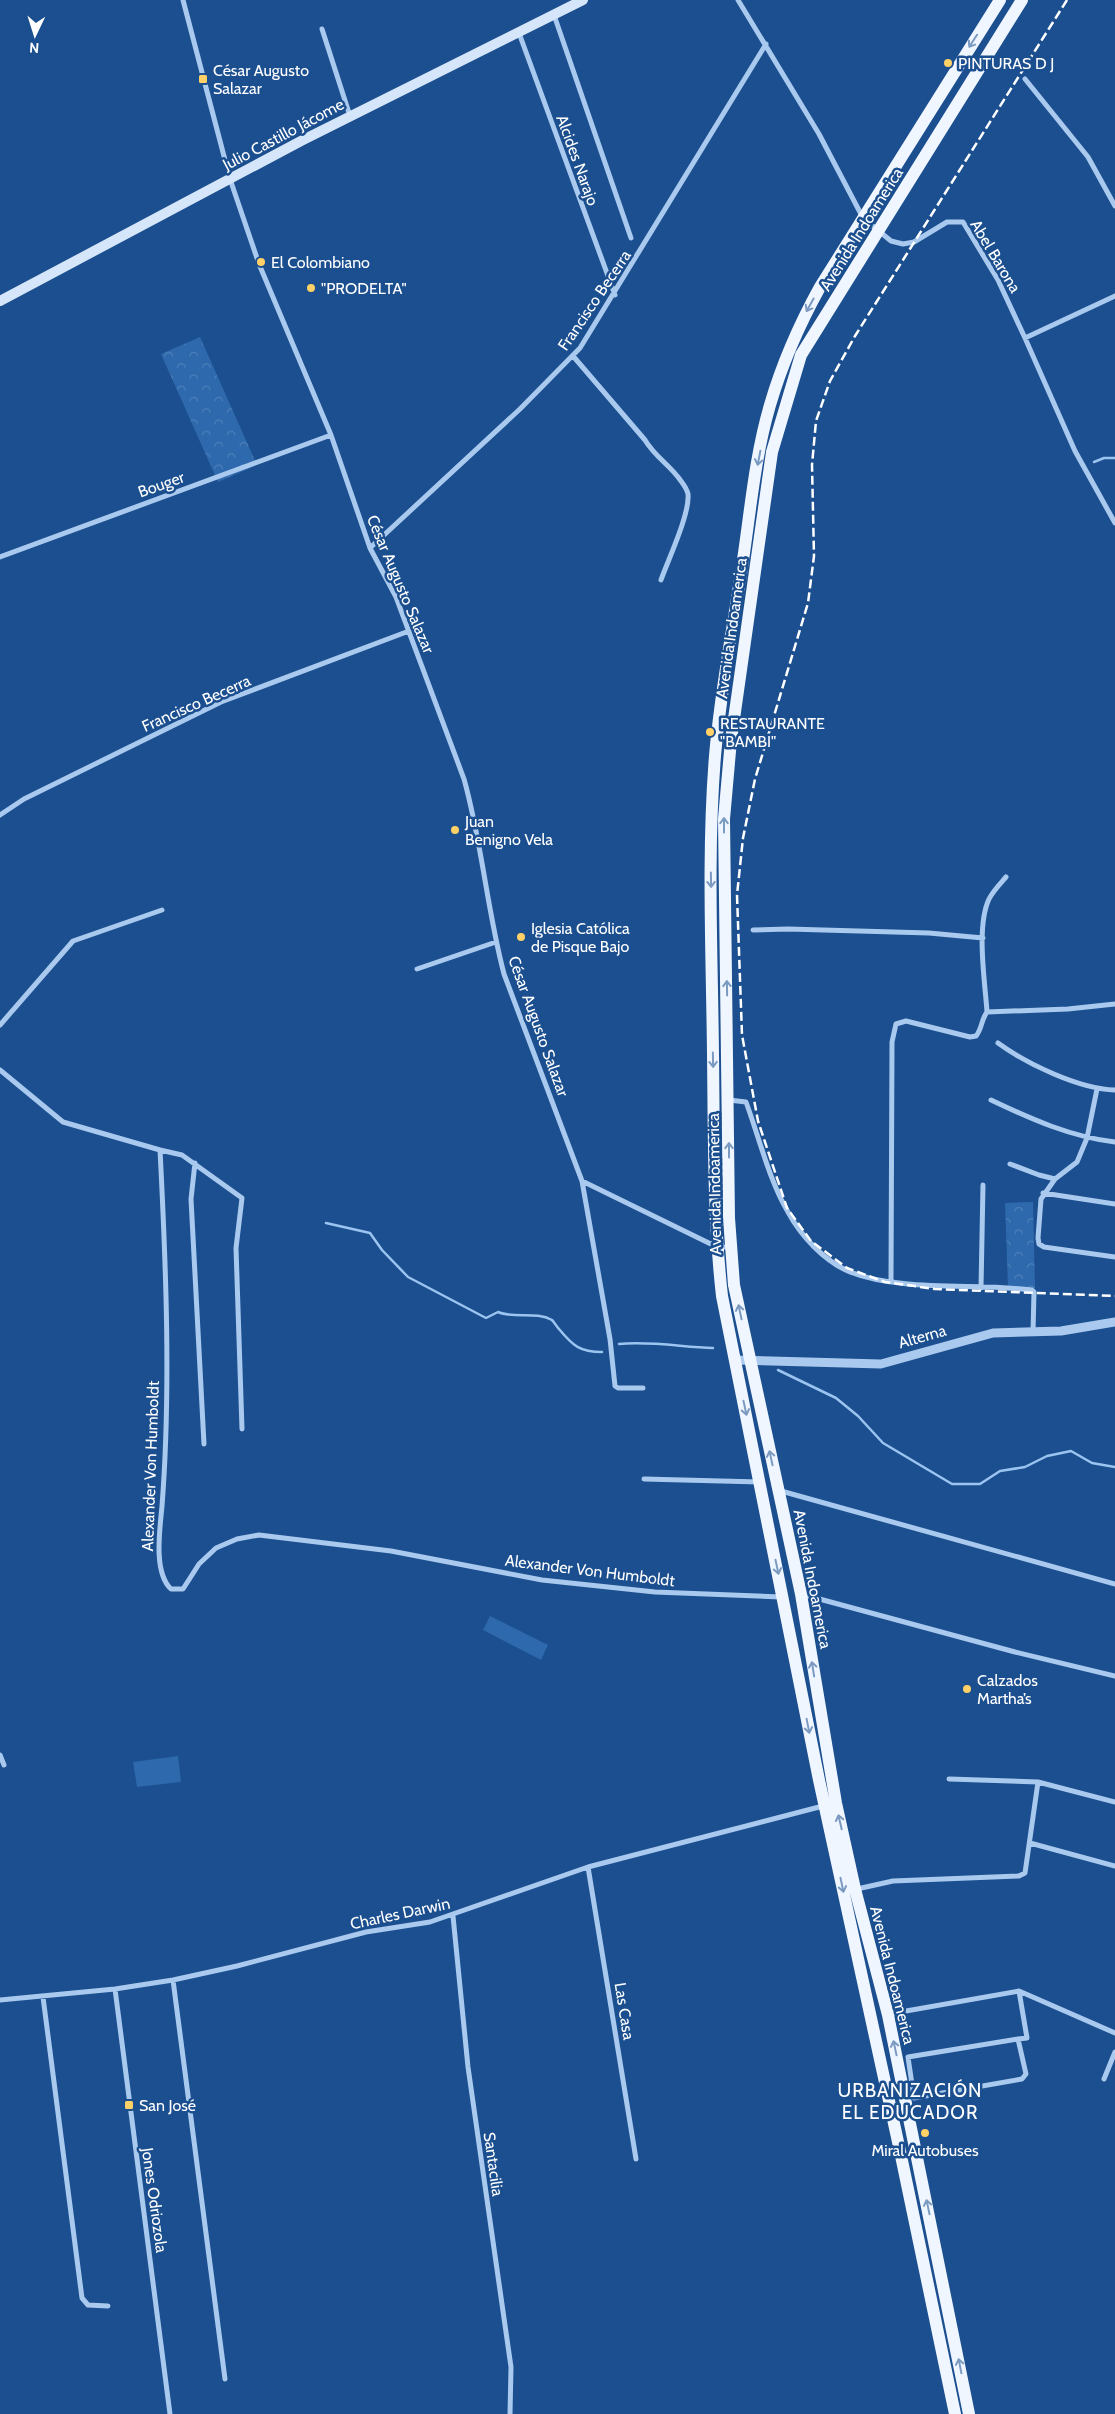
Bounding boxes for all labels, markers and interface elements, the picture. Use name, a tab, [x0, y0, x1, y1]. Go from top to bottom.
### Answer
north arrow	[10, 10, 60, 60]
one-way arrow	[968, 34, 979, 48]
text: N	[29, 39, 40, 57]
place label: PINTURAS D J	[958, 54, 1054, 73]
marker: PINTURAS D J	[942, 57, 954, 69]
place label: César Augusto Salazar	[213, 61, 309, 98]
marker: César Augusto Salazar	[197, 73, 209, 85]
street label: Julio Castillo Jácome	[219, 94, 347, 175]
street label: Alcides Narajo	[552, 112, 603, 208]
street label: Avenida Indoamerica	[816, 164, 907, 294]
street label: Abel Barona	[966, 216, 1025, 296]
street label: Francisco Becerra	[554, 246, 635, 354]
place label: El Colombiano	[271, 253, 370, 272]
marker: El Colombiano	[255, 256, 267, 268]
place label: "PRODELTA"	[321, 279, 407, 298]
marker: "PRODELTA"	[305, 282, 317, 294]
one-way arrow	[805, 297, 815, 312]
one-way arrow	[754, 450, 764, 466]
street label: Bouger	[135, 467, 188, 502]
street label: César Augusto Salazar	[363, 512, 439, 657]
street label: Avenida Indoamerica	[712, 556, 751, 699]
street label: Francisco Becerra	[139, 671, 254, 736]
place label: RESTAURANTE "BAMBI"	[720, 714, 825, 751]
marker: RESTAURANTE "BAMBI"	[704, 726, 716, 738]
place label: Juan Benigno Vela	[464, 812, 553, 849]
one-way arrow	[719, 817, 729, 834]
marker: Juan Benigno Vela	[449, 824, 461, 836]
one-way arrow	[706, 872, 716, 888]
place label: Iglesia Católica de Pisque Bajo	[531, 919, 630, 956]
marker: Iglesia Católica de Pisque Bajo	[515, 931, 527, 943]
street label: César Augusto Salazar	[504, 953, 573, 1100]
one-way arrow	[722, 980, 732, 996]
one-way arrow	[708, 1052, 718, 1068]
street label: Avenida Indoamerica	[704, 1113, 725, 1255]
one-way arrow	[724, 1142, 734, 1158]
one-way arrow	[735, 1304, 744, 1320]
street label: Alterna	[896, 1321, 948, 1352]
street label: Alexander Von Humboldt	[138, 1380, 163, 1552]
one-way arrow	[741, 1399, 750, 1415]
one-way arrow	[766, 1451, 776, 1467]
street label: Avenida Indoamerica	[790, 1508, 835, 1651]
street label: Alexander Von Humboldt	[504, 1551, 676, 1590]
one-way arrow	[773, 1558, 783, 1574]
one-way arrow	[808, 1661, 818, 1677]
place label: Calzados Martha’s	[977, 1671, 1038, 1708]
marker: Calzados Martha’s	[961, 1683, 973, 1695]
one-way arrow	[804, 1718, 814, 1734]
one-way arrow	[835, 1814, 844, 1830]
one-way arrow	[837, 1877, 847, 1893]
street label: Charles Darwin	[348, 1894, 452, 1933]
street label: Avenida Indoamerica	[866, 1904, 919, 2046]
street label: Las Casa	[611, 1981, 638, 2041]
one-way arrow	[889, 2040, 899, 2056]
district label: URBANIZACIÓN EL EDUCADOR	[838, 2078, 982, 2124]
place label: San José	[139, 2096, 196, 2115]
marker: San José	[123, 2099, 135, 2111]
marker: Miral Autobuses	[919, 2127, 931, 2139]
street label: Santacilia	[480, 2131, 507, 2198]
place label: Miral Autobuses	[871, 2141, 979, 2160]
street label: Jones Odriozola	[138, 2145, 171, 2254]
one-way arrow	[923, 2199, 932, 2215]
one-way arrow	[955, 2359, 964, 2375]

